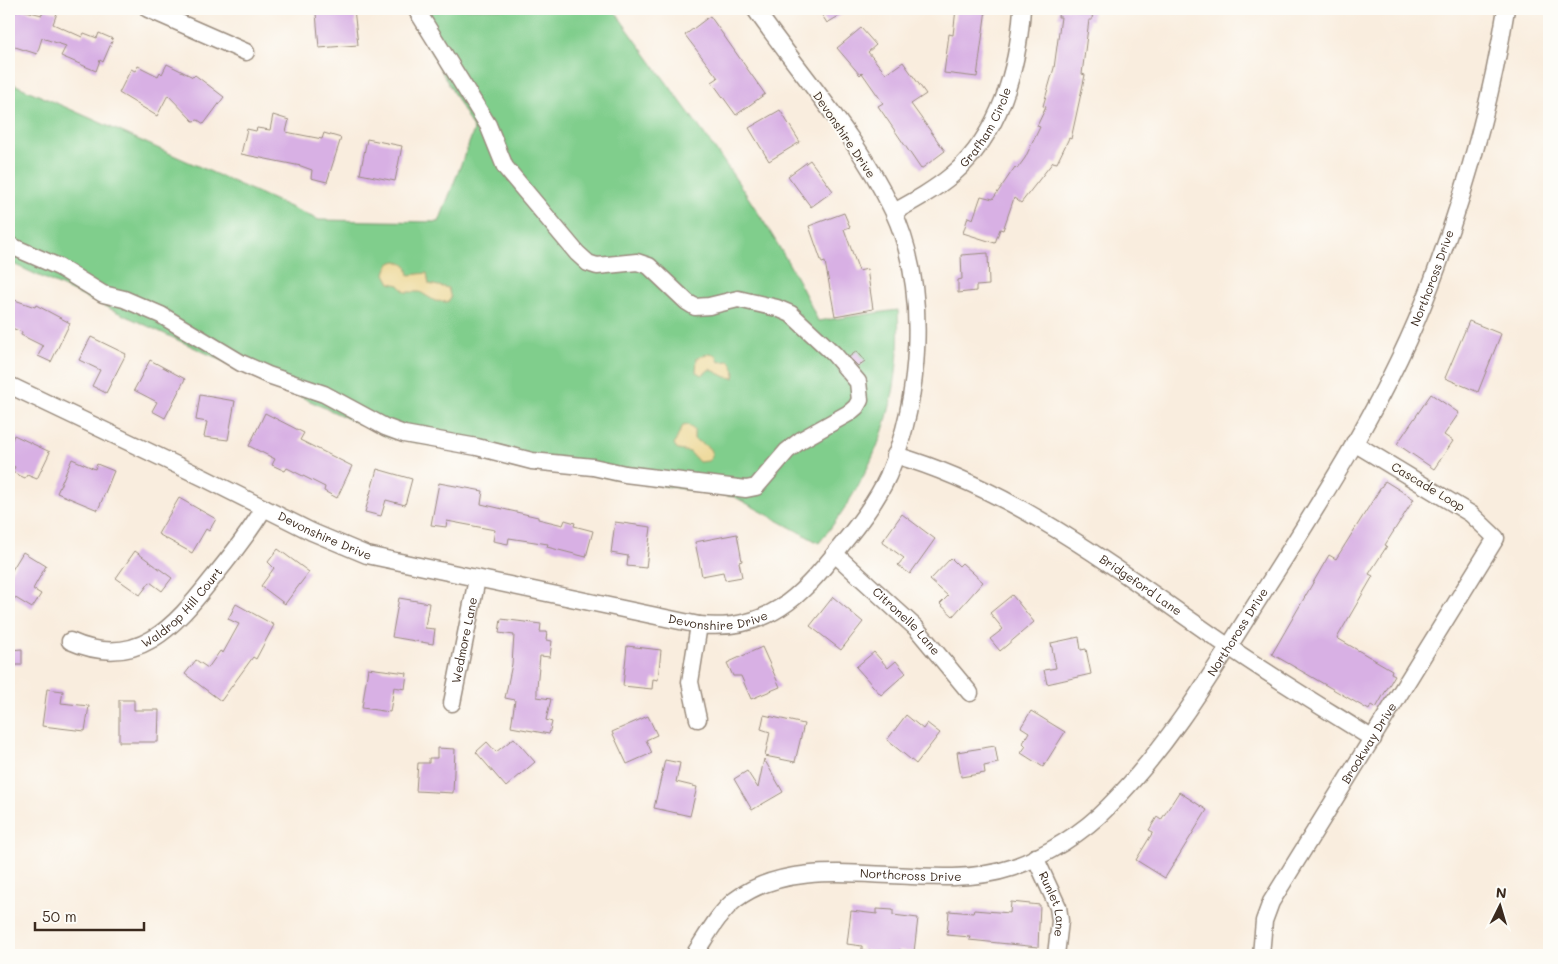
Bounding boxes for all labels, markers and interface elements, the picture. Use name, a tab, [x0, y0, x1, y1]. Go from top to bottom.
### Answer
street label: Grafham Circle	[956, 85, 1014, 170]
street label: Devonshire Drive	[810, 88, 880, 181]
street label: Northcross Drive	[1406, 228, 1457, 328]
street label: Cascade Loop	[1389, 458, 1468, 514]
street label: Devonshire Drive	[275, 507, 373, 563]
street label: Bridgeford Lane	[1097, 550, 1185, 619]
street label: Waldrop Hill Court	[138, 564, 225, 651]
street label: Citronelle Lane	[869, 583, 944, 658]
street label: Northcross Drive	[1203, 584, 1271, 679]
street label: Wedmore Lane	[447, 596, 480, 685]
street label: Devonshire Drive	[667, 607, 770, 633]
street label: Brookway Drive	[1337, 699, 1399, 786]
street label: Northcross Drive	[860, 864, 962, 884]
street label: Runlet Lane	[1036, 868, 1069, 938]
north arrow	[1476, 882, 1526, 932]
text: N	[1495, 883, 1507, 902]
scale bar	[35, 899, 144, 931]
text: 50 m	[42, 906, 77, 926]

